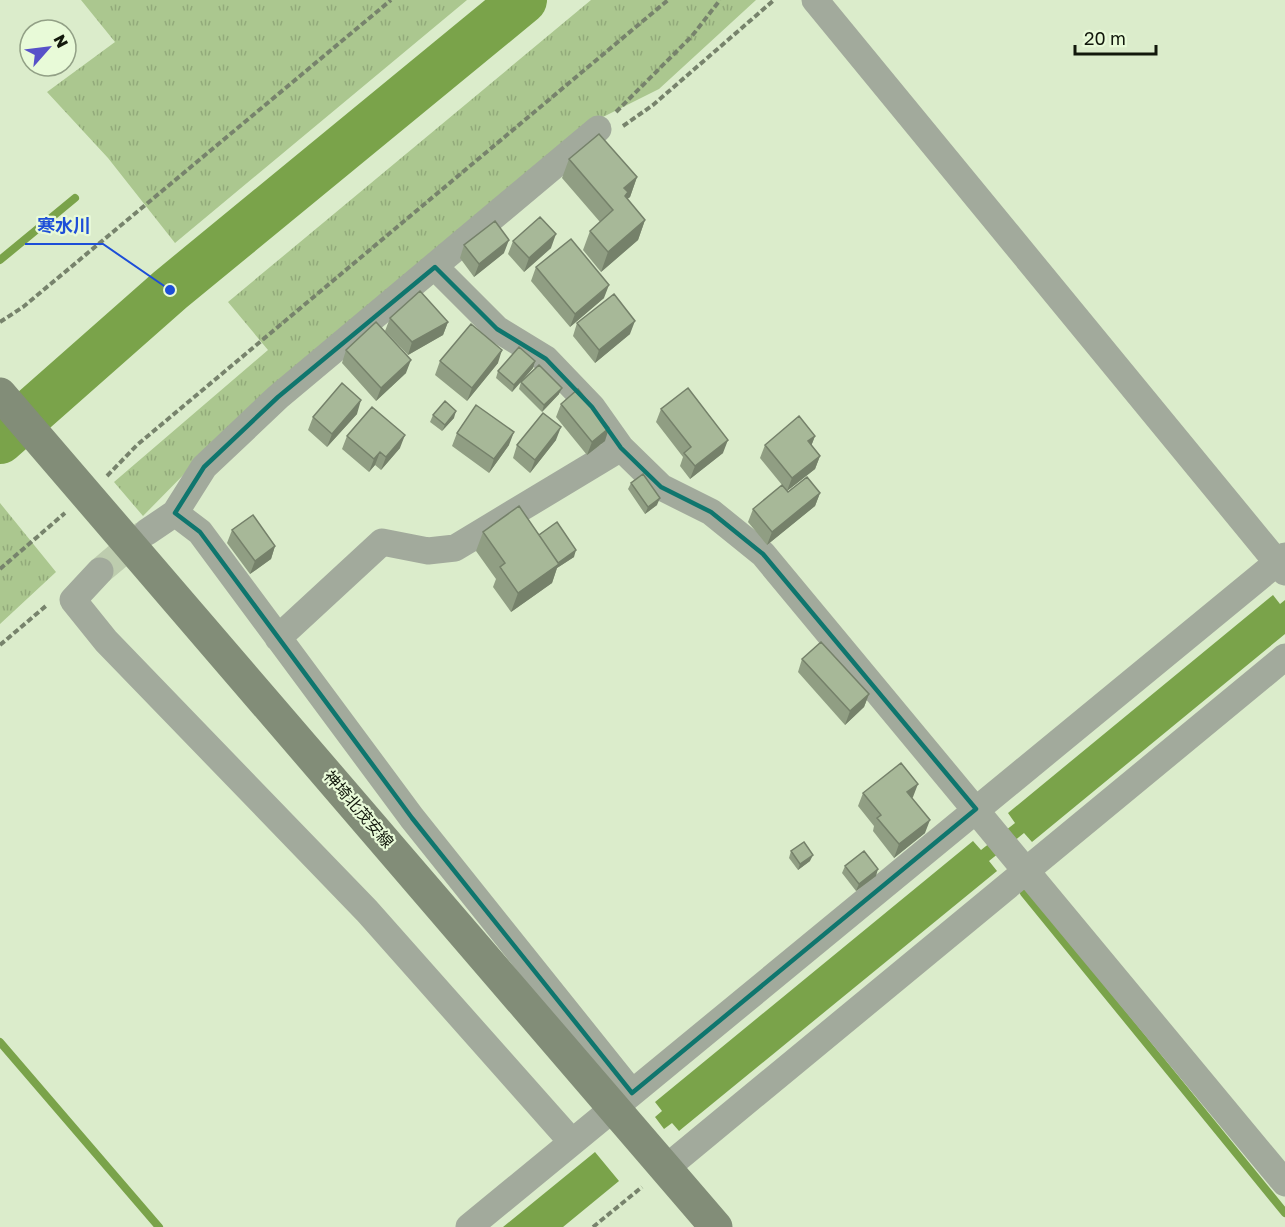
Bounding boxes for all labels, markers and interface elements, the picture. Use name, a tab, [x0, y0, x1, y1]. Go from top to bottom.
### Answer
north arrow	[18, 18, 78, 78]
scale bar	[1075, 18, 1156, 56]
text: 20 m	[1084, 27, 1126, 49]
text: N	[50, 31, 73, 51]
callout: 寒水川	[25, 208, 103, 244]
text: 寒水川	[37, 214, 91, 236]
street label: 神埼北茂安線	[320, 766, 398, 852]

